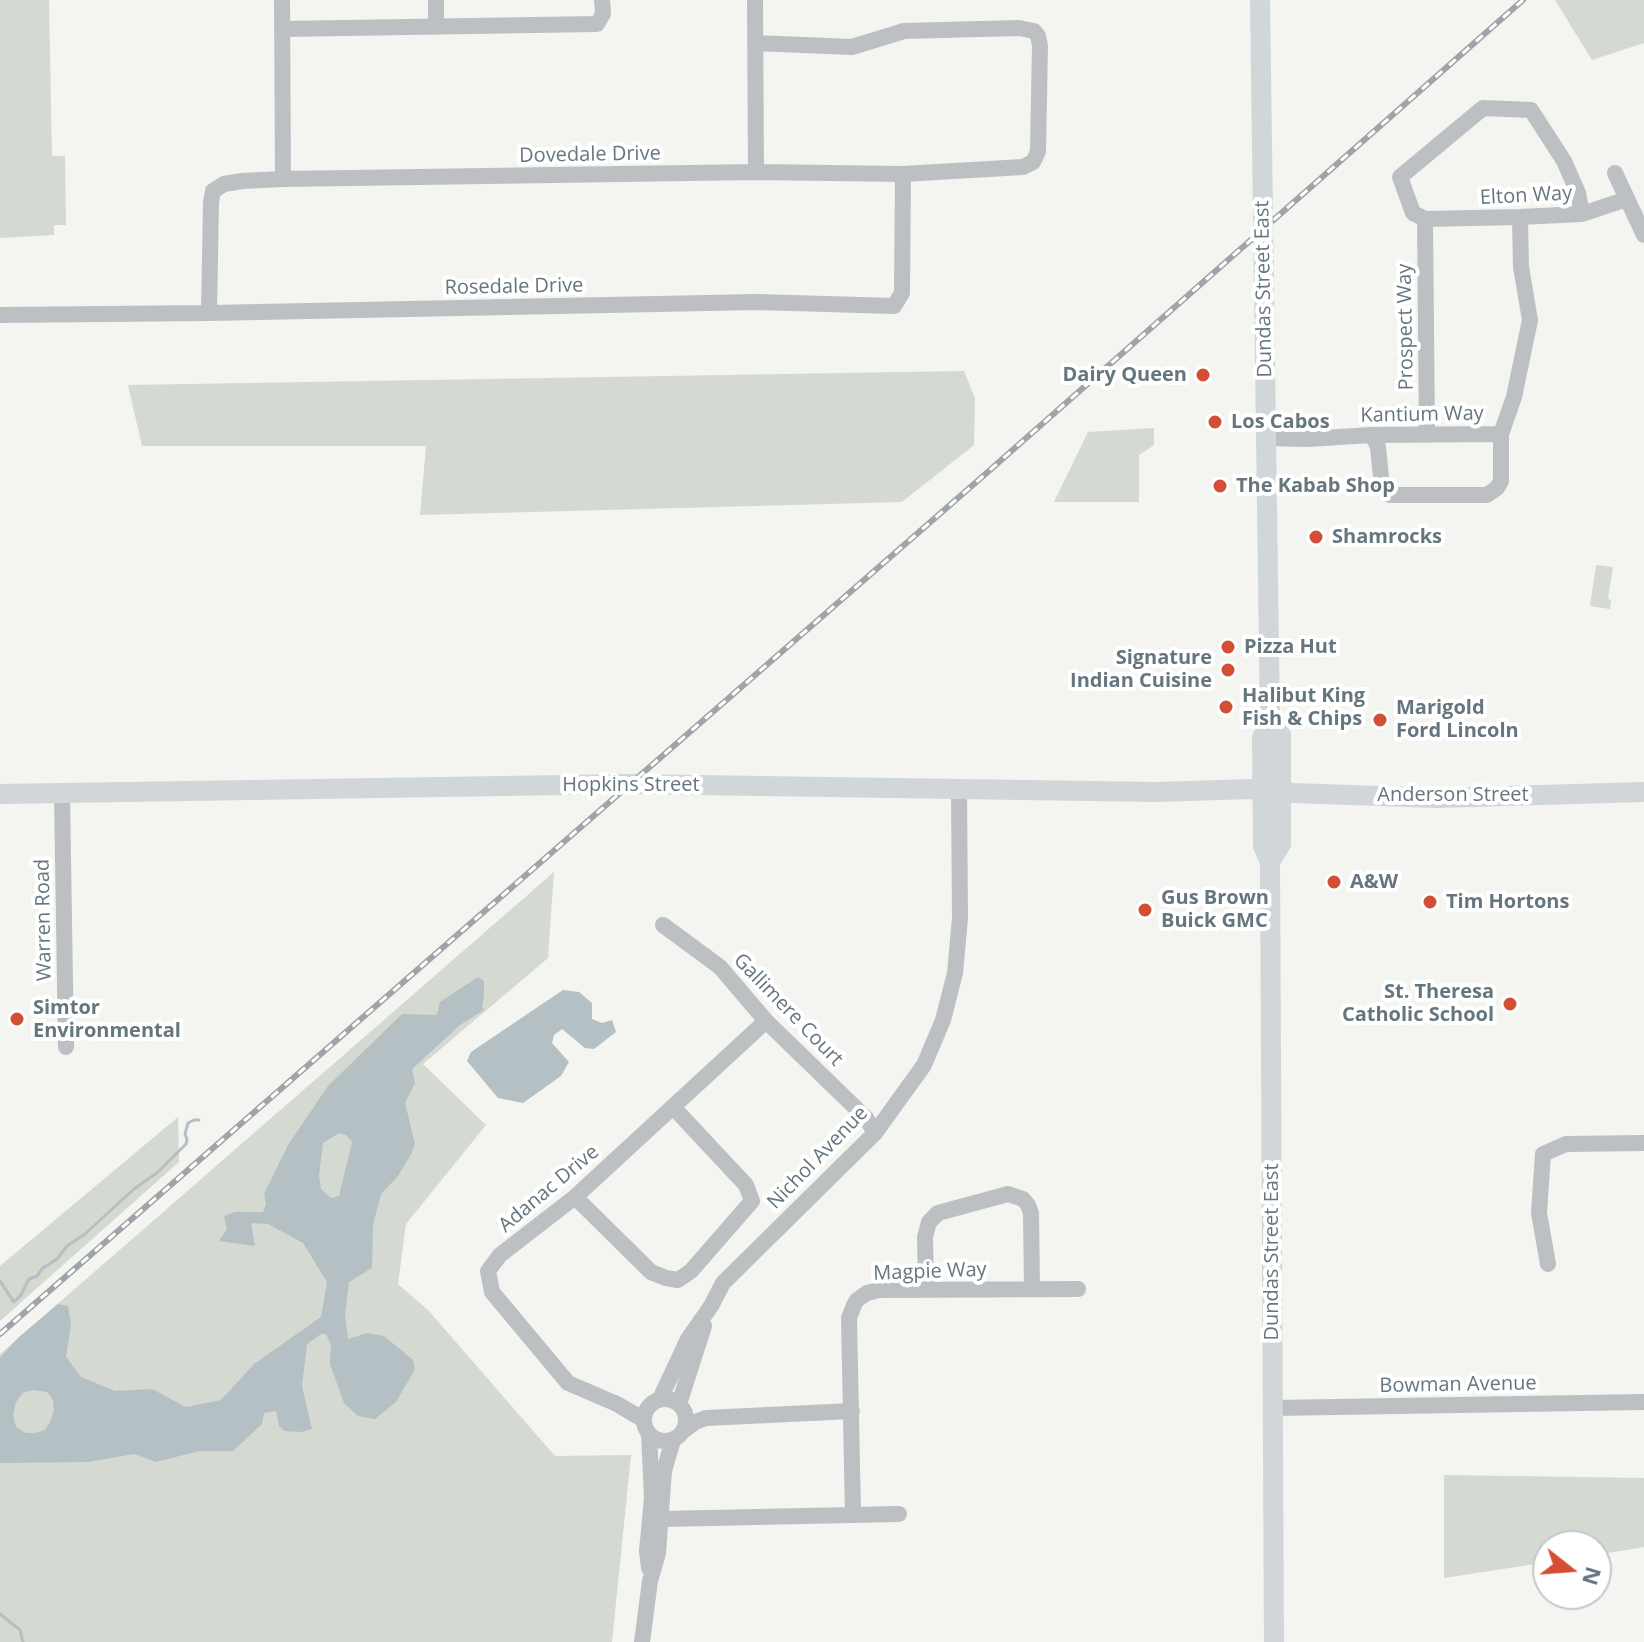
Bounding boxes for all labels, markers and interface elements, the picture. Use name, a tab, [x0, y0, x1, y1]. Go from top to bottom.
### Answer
street label: Dovedale Drive	[519, 142, 661, 168]
street label: Elton Way	[1479, 182, 1573, 210]
street label: Dundas Street East	[1250, 200, 1278, 378]
street label: Prospect Way	[1393, 263, 1419, 391]
street label: Rosedale Drive	[444, 274, 584, 300]
place label: Dairy Queen	[1063, 363, 1187, 387]
marker: Dairy Queen	[1194, 366, 1212, 384]
street label: Kantium Way	[1360, 402, 1484, 428]
place label: Los Cabos	[1231, 410, 1330, 434]
marker: Los Cabos	[1206, 413, 1224, 431]
place label: The Kabab Shop	[1236, 474, 1395, 498]
marker: The Kabab Shop	[1211, 477, 1229, 495]
place label: Shamrocks	[1332, 525, 1442, 549]
marker: Shamrocks	[1307, 528, 1325, 546]
place label: Pizza Hut	[1244, 635, 1337, 659]
marker: Pizza Hut	[1219, 638, 1237, 656]
place label: Signature Indian Cuisine	[1070, 646, 1212, 693]
marker: Signature Indian Cuisine	[1219, 661, 1237, 679]
place label: Halibut King Fish & Chips	[1242, 684, 1365, 731]
place label: Marigold Ford Lincoln	[1396, 696, 1519, 743]
marker: Halibut King Fish & Chips	[1217, 698, 1235, 716]
marker: Marigold Ford Lincoln	[1371, 711, 1389, 729]
street label: Hopkins Street	[562, 773, 700, 797]
street label: Anderson Street	[1377, 783, 1529, 807]
street label: Warren Road	[31, 859, 57, 981]
place label: A&W	[1350, 870, 1398, 894]
marker: A&W	[1325, 873, 1343, 891]
place label: Gus Brown Buick GMC	[1161, 886, 1269, 933]
place label: Tim Hortons	[1446, 890, 1569, 914]
marker: Tim Hortons	[1421, 893, 1439, 911]
marker: Gus Brown Buick GMC	[1136, 901, 1154, 919]
street label: Gallimere Court	[728, 949, 848, 1071]
place label: St. Theresa Catholic School	[1342, 980, 1494, 1027]
marker: St. Theresa Catholic School	[1501, 995, 1519, 1013]
place label: Simtor Environmental	[33, 996, 181, 1043]
marker: Simtor Environmental	[8, 1010, 26, 1028]
street label: Nichol Avenue	[763, 1102, 873, 1214]
street label: Adanac Drive	[494, 1140, 604, 1238]
street label: Dundas Street East	[1260, 1163, 1284, 1341]
street label: Magpie Way	[873, 1258, 987, 1286]
street label: Bowman Avenue	[1379, 1372, 1537, 1398]
north arrow	[1532, 1530, 1612, 1610]
text: N	[1576, 1563, 1610, 1589]

